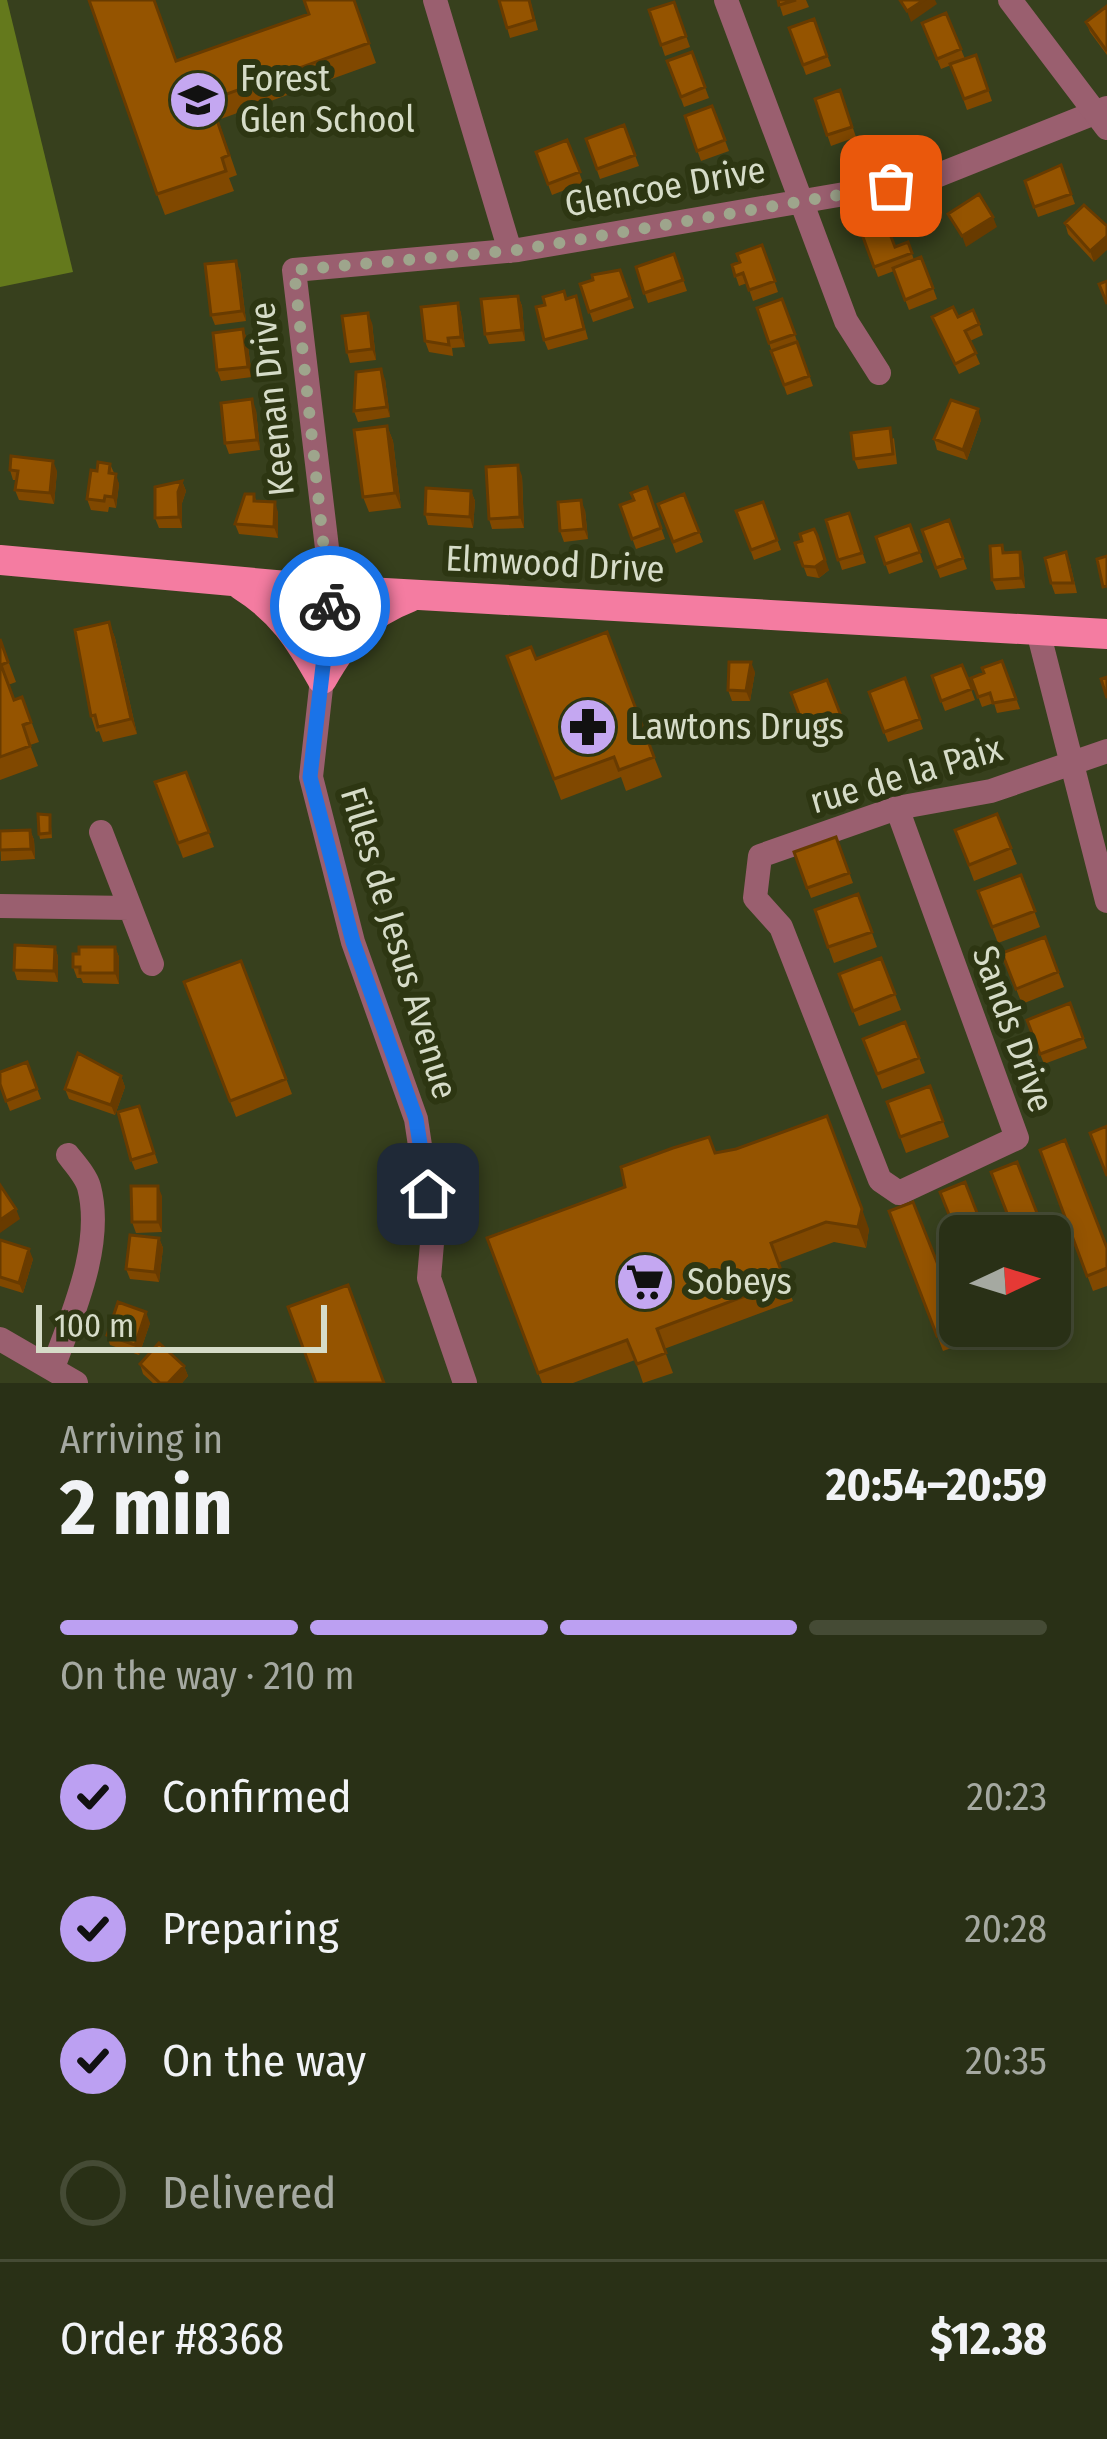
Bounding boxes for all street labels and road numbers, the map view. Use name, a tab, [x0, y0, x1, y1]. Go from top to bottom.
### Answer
street label: Glencoe Drive	[561, 148, 769, 226]
street label: Keenan Drive	[240, 300, 304, 498]
street label: Elmwood Drive	[444, 536, 666, 592]
street label: rue de la Paix	[805, 726, 1007, 823]
street label: Filles de Jesus Avenue	[331, 782, 467, 1104]
street label: Sands Drive	[963, 940, 1063, 1118]

